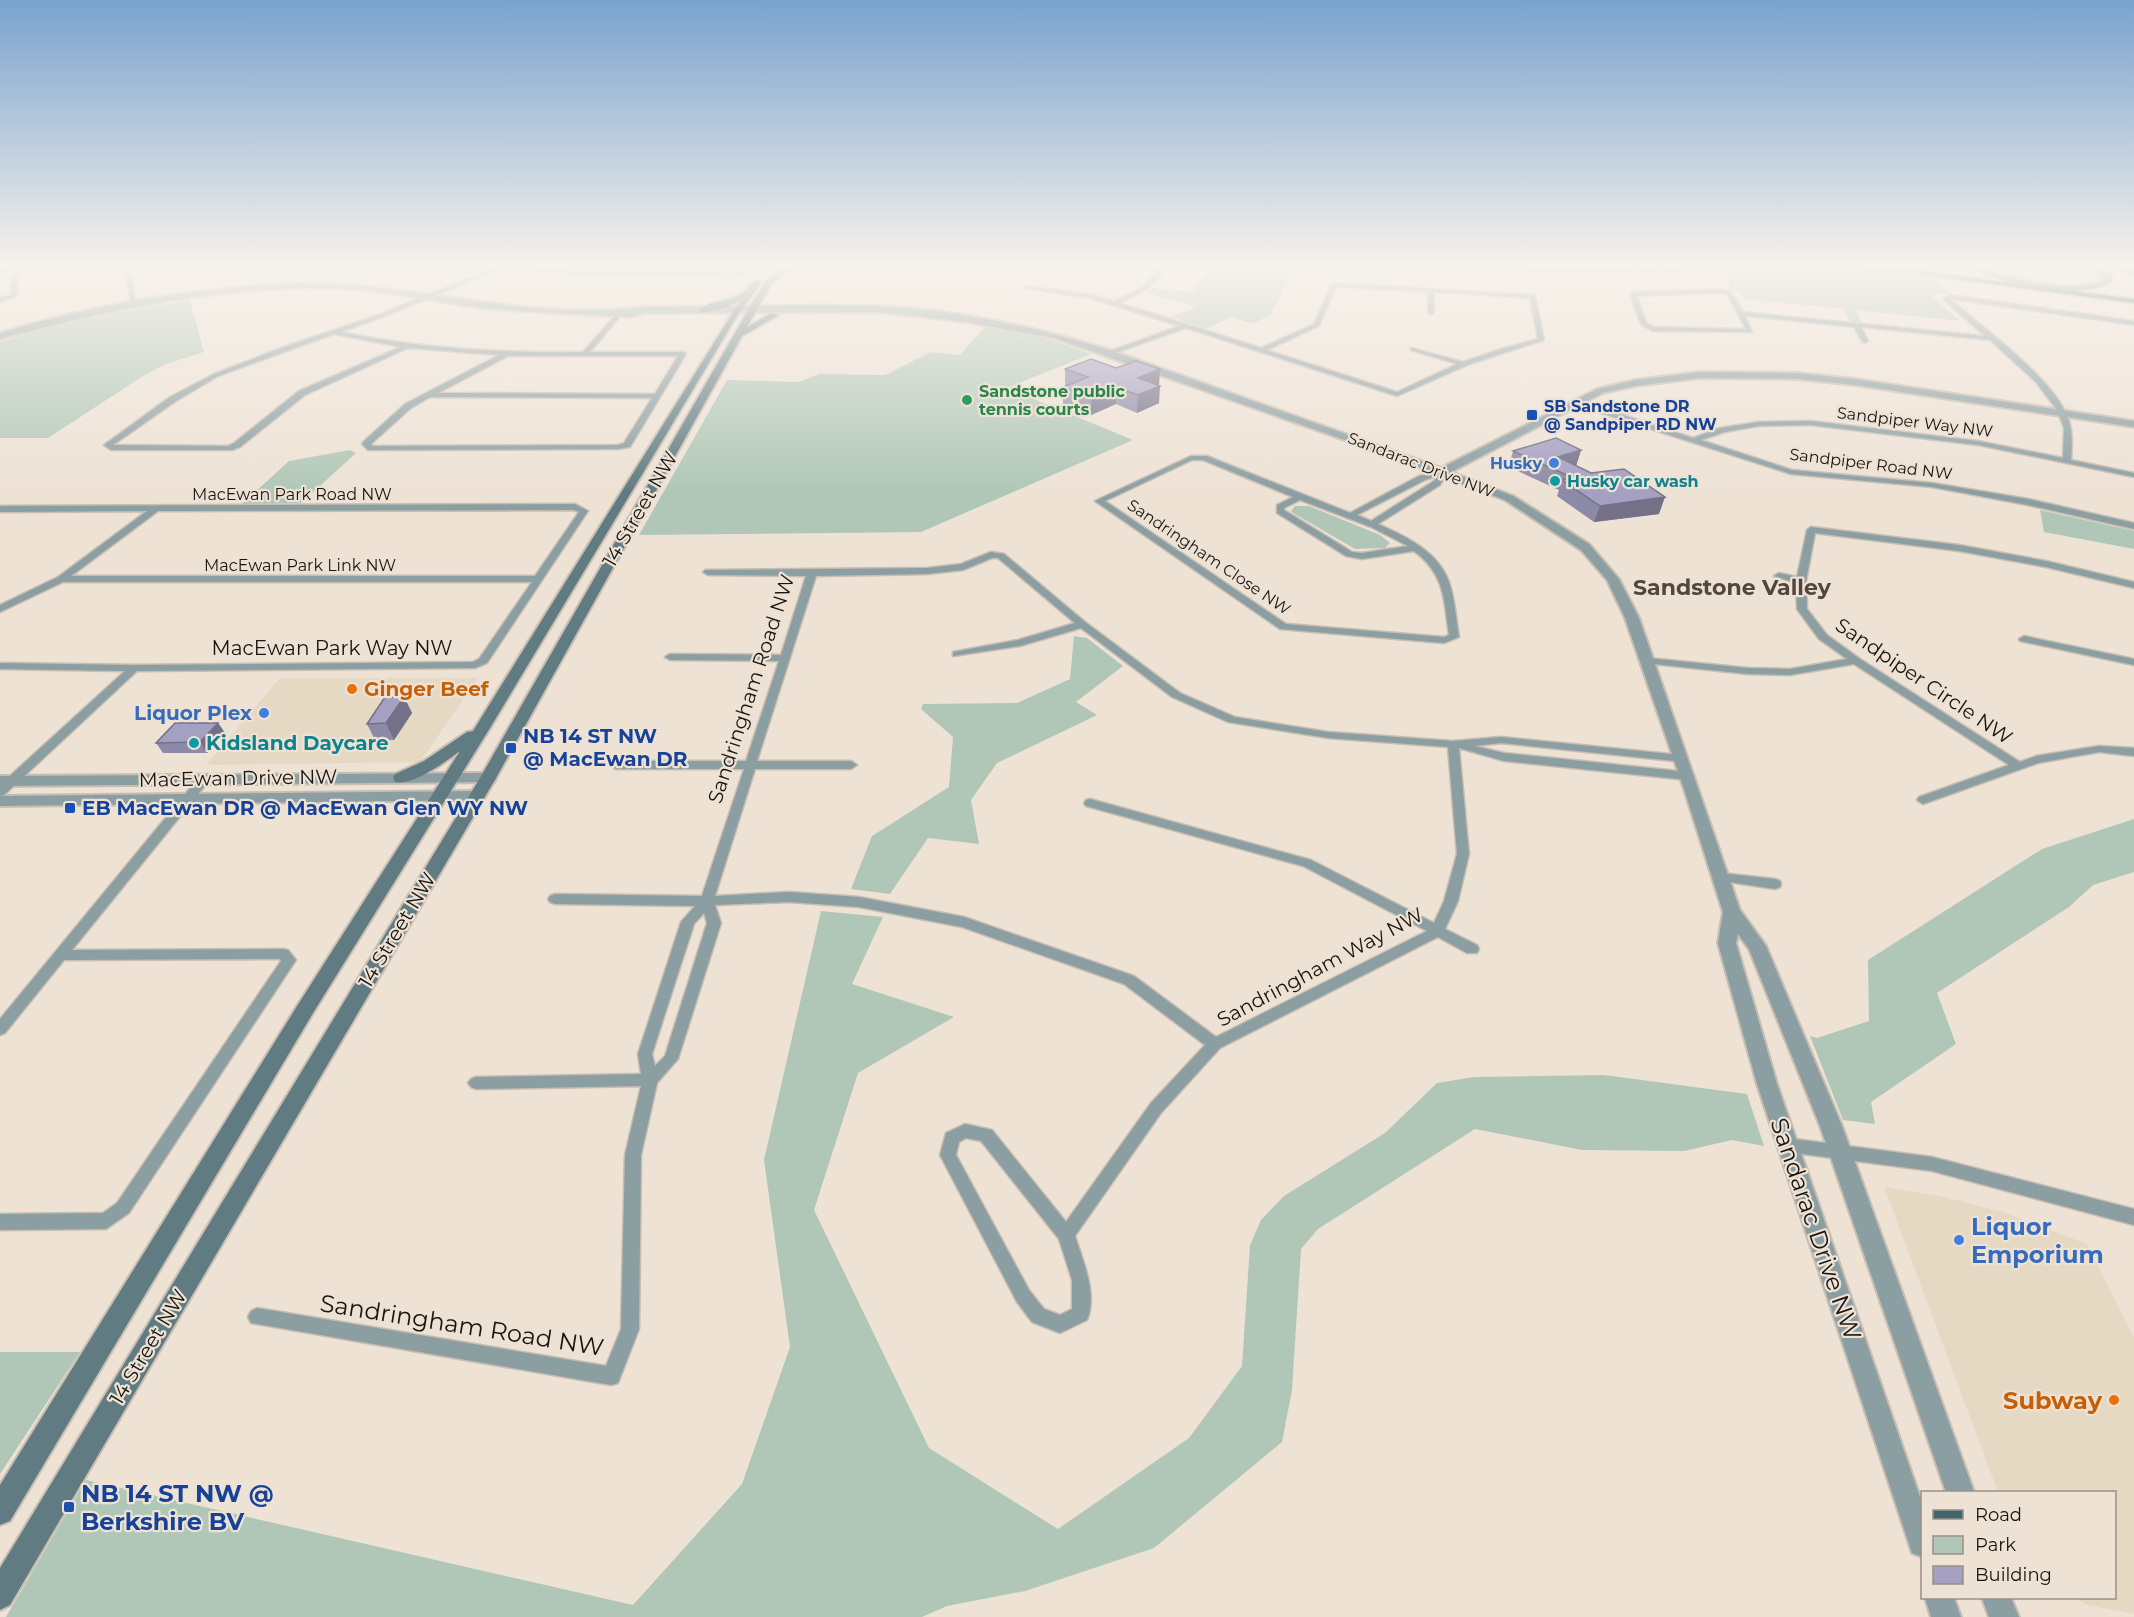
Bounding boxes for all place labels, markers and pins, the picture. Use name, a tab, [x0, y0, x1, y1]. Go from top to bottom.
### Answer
place label: Sandstone public tennis courts	[979, 382, 1125, 419]
marker: Sandstone public tennis courts	[960, 393, 974, 407]
place label: SB Sandstone DR @ Sandpiper RD NW	[1544, 397, 1717, 434]
marker: SB Sandstone DR @ Sandpiper RD NW	[1525, 408, 1539, 422]
place label: Husky	[1490, 454, 1542, 473]
marker: Husky	[1547, 456, 1561, 470]
place label: Husky car wash	[1567, 472, 1698, 491]
marker: Husky car wash	[1548, 474, 1562, 488]
place label: Ginger Beef	[364, 677, 490, 701]
marker: Ginger Beef	[345, 682, 359, 696]
place label: Liquor Plex	[134, 701, 252, 725]
marker: Liquor Plex	[257, 706, 271, 720]
place label: NB 14 ST NW @ MacEwan DR	[523, 724, 688, 771]
place label: Kidsland Daycare	[206, 731, 389, 755]
marker: Kidsland Daycare	[187, 736, 201, 750]
marker: NB 14 ST NW @ MacEwan DR	[504, 741, 518, 755]
place label: EB MacEwan DR @ MacEwan Glen WY NW	[82, 796, 528, 820]
marker: EB MacEwan DR @ MacEwan Glen WY NW	[63, 801, 77, 815]
place label: Liquor Emporium	[1971, 1212, 2104, 1269]
marker: Liquor Emporium	[1952, 1233, 1966, 1247]
place label: Subway	[2003, 1386, 2103, 1415]
marker: Subway	[2107, 1393, 2121, 1407]
place label: NB 14 ST NW @ Berkshire BV	[81, 1479, 274, 1536]
marker: NB 14 ST NW @ Berkshire BV	[62, 1500, 76, 1514]

